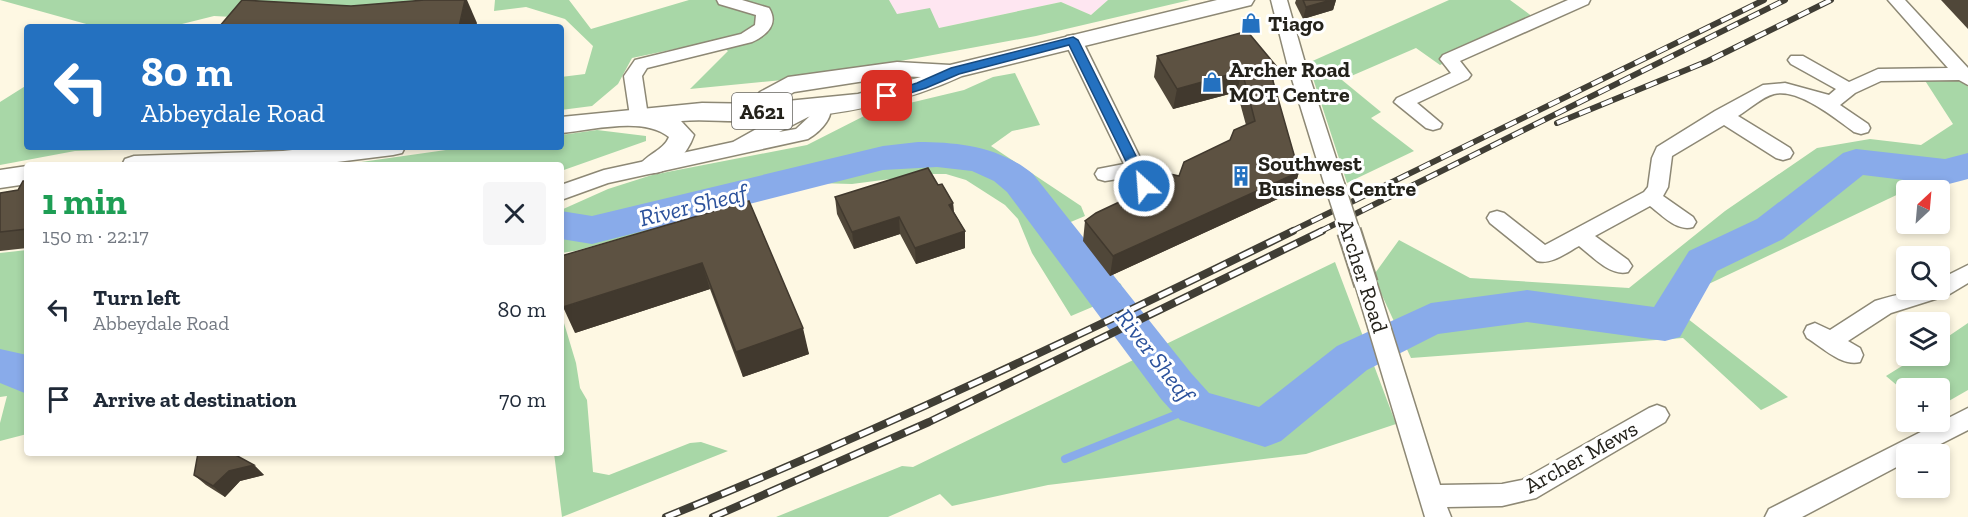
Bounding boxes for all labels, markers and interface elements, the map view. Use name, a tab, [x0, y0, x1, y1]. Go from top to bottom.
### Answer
place label: Tiago	[1268, 10, 1325, 37]
shop icon: Tiago	[1239, 11, 1263, 35]
text: 80 m	[141, 46, 232, 97]
icon: left	[42, 48, 120, 126]
place label: Archer Road MOT Centre	[1229, 56, 1351, 108]
pin	[861, 70, 912, 121]
shop icon: Archer Road MOT Centre	[1200, 70, 1224, 94]
icon: arrive	[870, 79, 903, 112]
road number: A621	[732, 93, 792, 129]
text: Abbeydale Road	[141, 97, 325, 129]
place label: Southwest Business Centre	[1258, 150, 1417, 202]
position arrow	[1112, 154, 1176, 218]
building icon: Southwest Business Centre	[1229, 164, 1253, 188]
water label: River Sheaf	[636, 177, 752, 232]
text: 1 min	[42, 180, 127, 223]
north arrow	[1896, 180, 1950, 234]
map controls	[1896, 180, 1950, 498]
button: close	[483, 182, 546, 245]
street label: Archer Road	[1332, 216, 1394, 336]
text: 150 m · 22:17	[42, 224, 149, 248]
button: search	[1896, 246, 1950, 300]
text: Turn left	[93, 284, 180, 311]
icon: left	[42, 293, 75, 326]
text: 80 m	[498, 296, 546, 323]
water label: River Sheaf	[1110, 303, 1202, 409]
text: Abbeydale Road	[93, 311, 229, 335]
button: layers	[1896, 312, 1950, 366]
button: +	[1896, 378, 1950, 432]
icon: arrive	[42, 383, 75, 416]
text: Arrive at destination	[93, 386, 296, 413]
text: 70 m	[499, 386, 546, 413]
street label: Archer Mews	[1520, 415, 1642, 499]
button: −	[1896, 444, 1950, 498]

